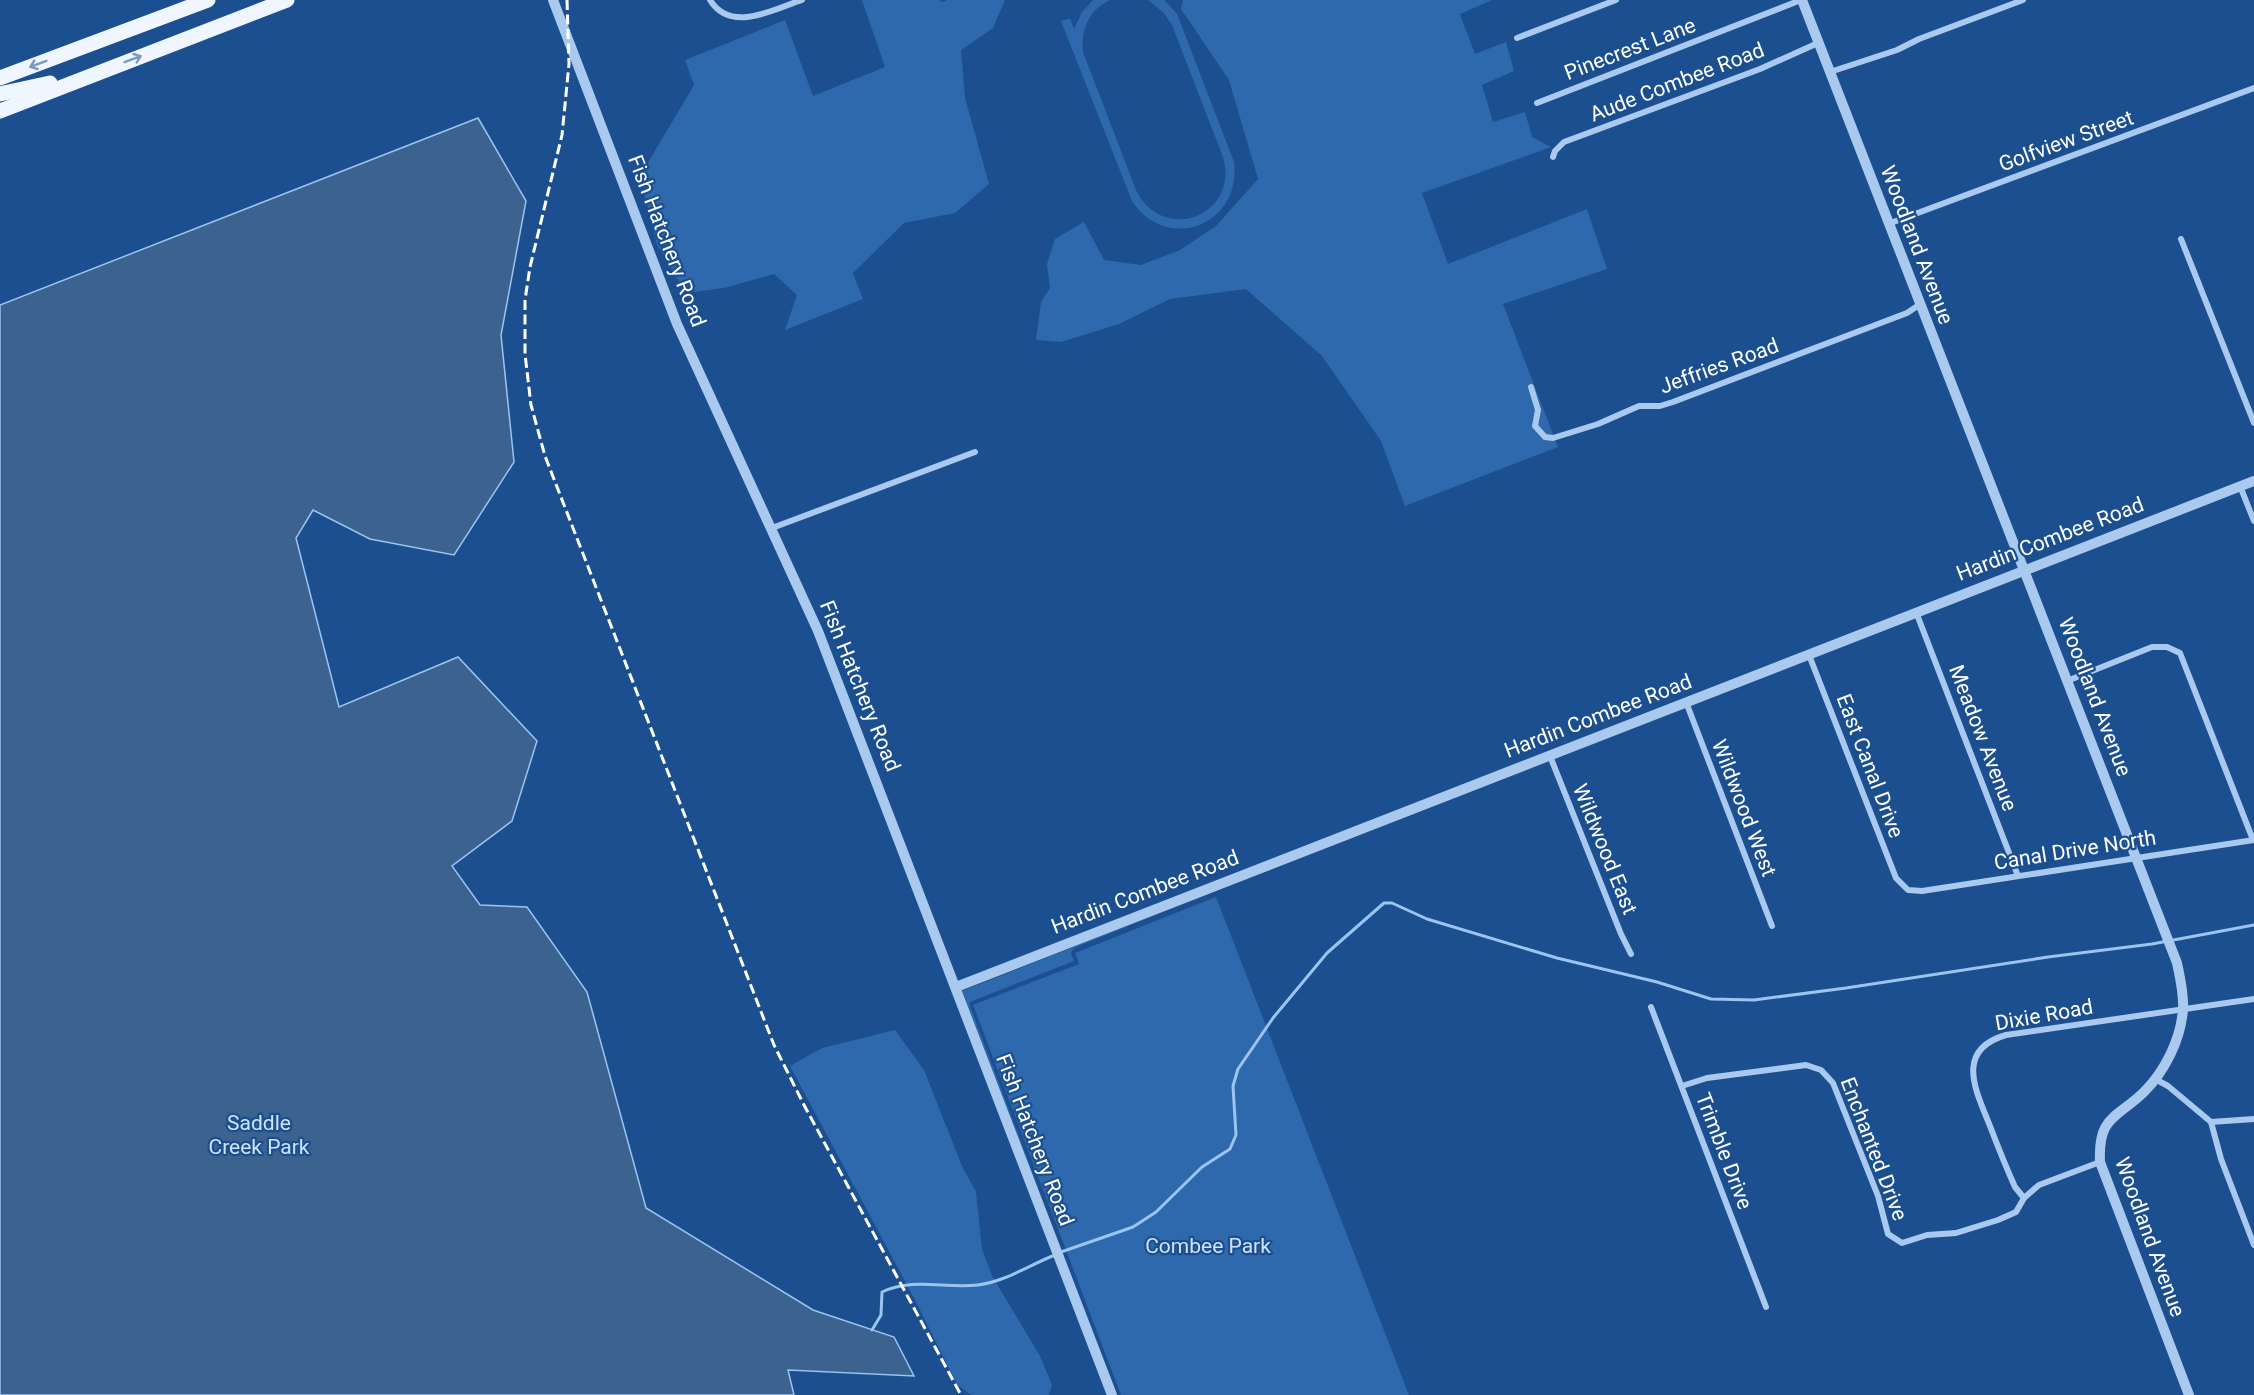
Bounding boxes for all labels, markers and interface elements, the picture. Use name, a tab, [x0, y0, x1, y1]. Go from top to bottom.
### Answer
street label: Pinecrest Lane	[1561, 13, 1699, 85]
street label: Aude Combee Road	[1586, 38, 1768, 126]
one-way arrow	[123, 53, 142, 64]
one-way arrow	[29, 59, 47, 70]
street label: Golfview Street	[1995, 105, 2137, 176]
street label: Fish Hatchery Road	[623, 152, 711, 330]
street label: Woodland Avenue	[1876, 162, 1958, 328]
street label: Jeffries Road	[1656, 333, 1782, 399]
street label: Hardin Combee Road	[1953, 492, 2147, 586]
street label: Fish Hatchery Road	[815, 597, 905, 775]
street label: Woodland Avenue	[2054, 614, 2136, 780]
street label: Meadow Avenue	[1944, 662, 2022, 814]
street label: Hardin Combee Road	[1501, 669, 1695, 763]
street label: East Canal Drive	[1832, 691, 1908, 841]
street label: Wildwood West	[1707, 736, 1781, 880]
street label: Wildwood East	[1568, 780, 1642, 918]
street label: Canal Drive North	[1992, 825, 2158, 875]
street label: Hardin Combee Road	[1048, 845, 1242, 939]
street label: Dixie Road	[1993, 995, 2095, 1035]
street label: Fish Hatchery Road	[991, 1051, 1079, 1229]
street label: Enchanted Drive	[1836, 1074, 1912, 1224]
street label: Trimble Drive	[1691, 1089, 1757, 1213]
park label: Saddle Creek Park	[208, 1111, 310, 1159]
street label: Woodland Avenue	[2110, 1154, 2190, 1320]
park label: Combee Park	[1145, 1234, 1271, 1258]

